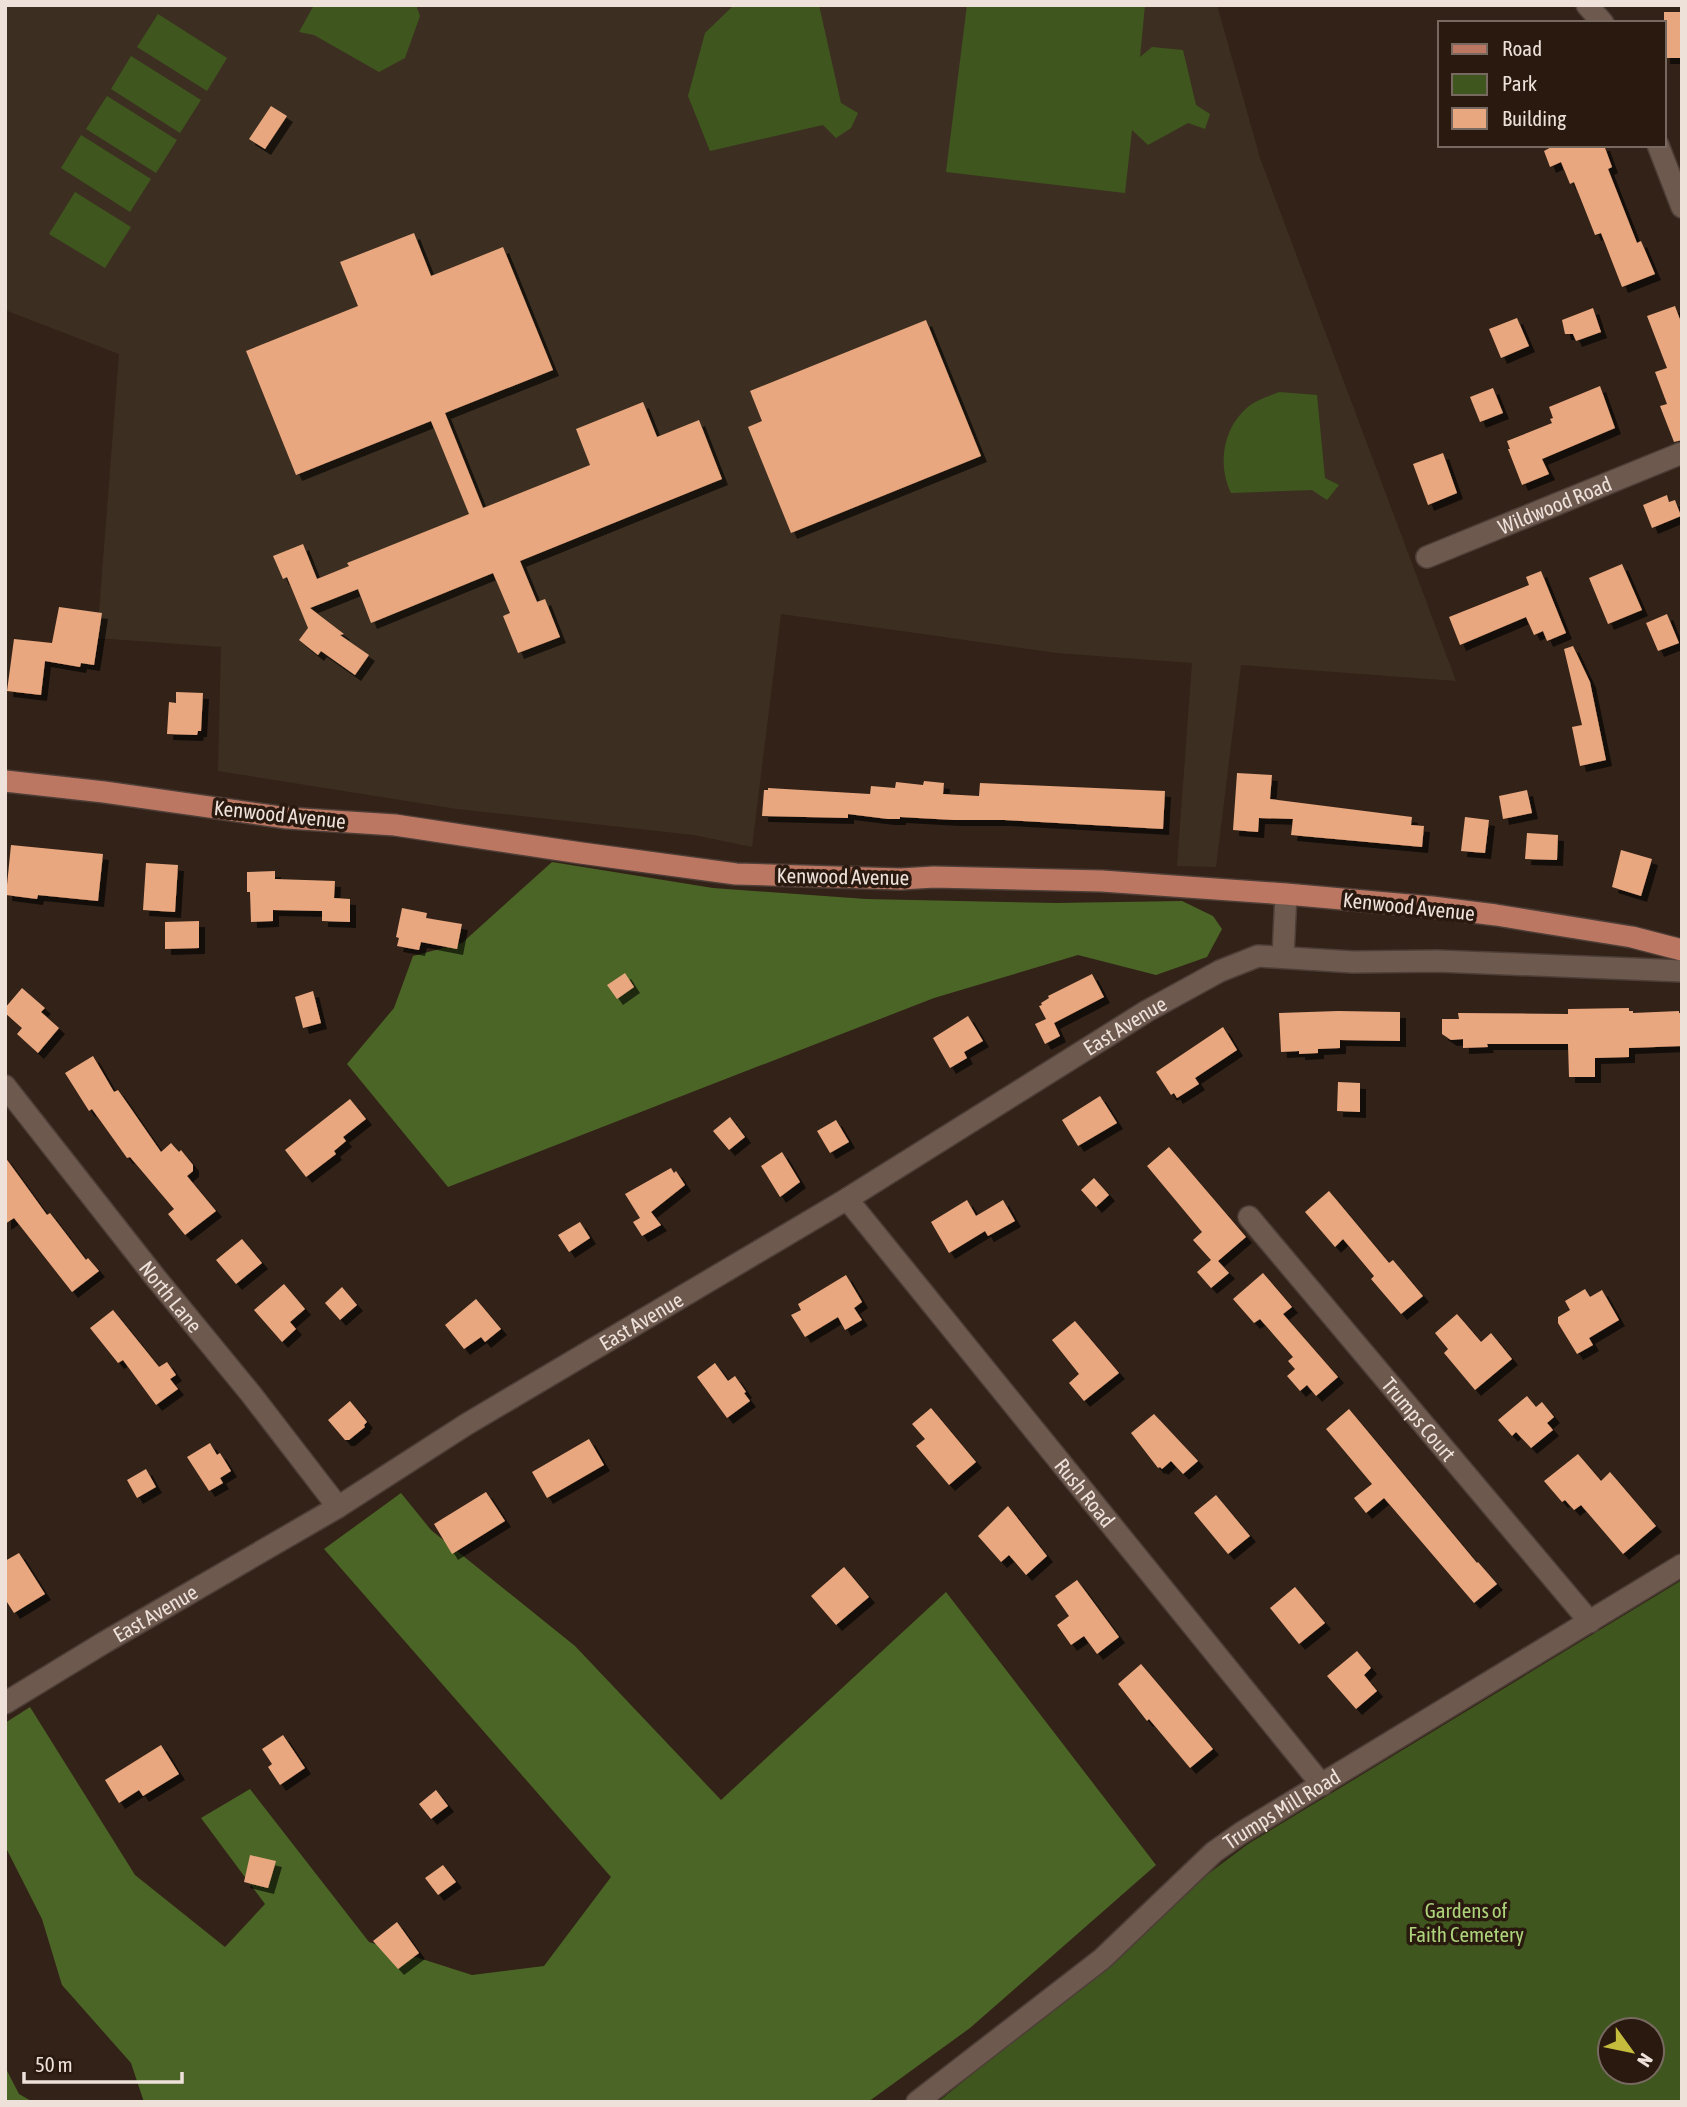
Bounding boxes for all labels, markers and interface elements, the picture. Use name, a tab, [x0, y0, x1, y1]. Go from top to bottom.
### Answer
legend	[1438, 21, 1666, 147]
text: Road	[1502, 36, 1542, 60]
text: Park	[1502, 71, 1537, 95]
text: Building	[1502, 106, 1566, 130]
street label: Wildwood Road	[1494, 471, 1615, 539]
street label: Kenwood Avenue	[213, 795, 347, 833]
street label: Kenwood Avenue	[776, 863, 910, 889]
street label: Kenwood Avenue	[1342, 887, 1476, 925]
street label: East Avenue	[1079, 991, 1170, 1060]
street label: North Lane	[135, 1256, 207, 1337]
street label: East Avenue	[595, 1287, 687, 1355]
street label: Trumps Court	[1377, 1372, 1461, 1465]
street label: Rush Road	[1050, 1454, 1120, 1532]
street label: East Avenue	[109, 1579, 201, 1647]
street label: Trumps Mill Road	[1218, 1764, 1344, 1854]
park label: Gardens of Faith Cemetery	[1408, 1898, 1524, 1946]
north arrow	[1596, 2016, 1666, 2086]
scale bar	[24, 2040, 182, 2084]
text: N	[1633, 2050, 1658, 2071]
text: 50 m	[35, 2052, 73, 2076]

